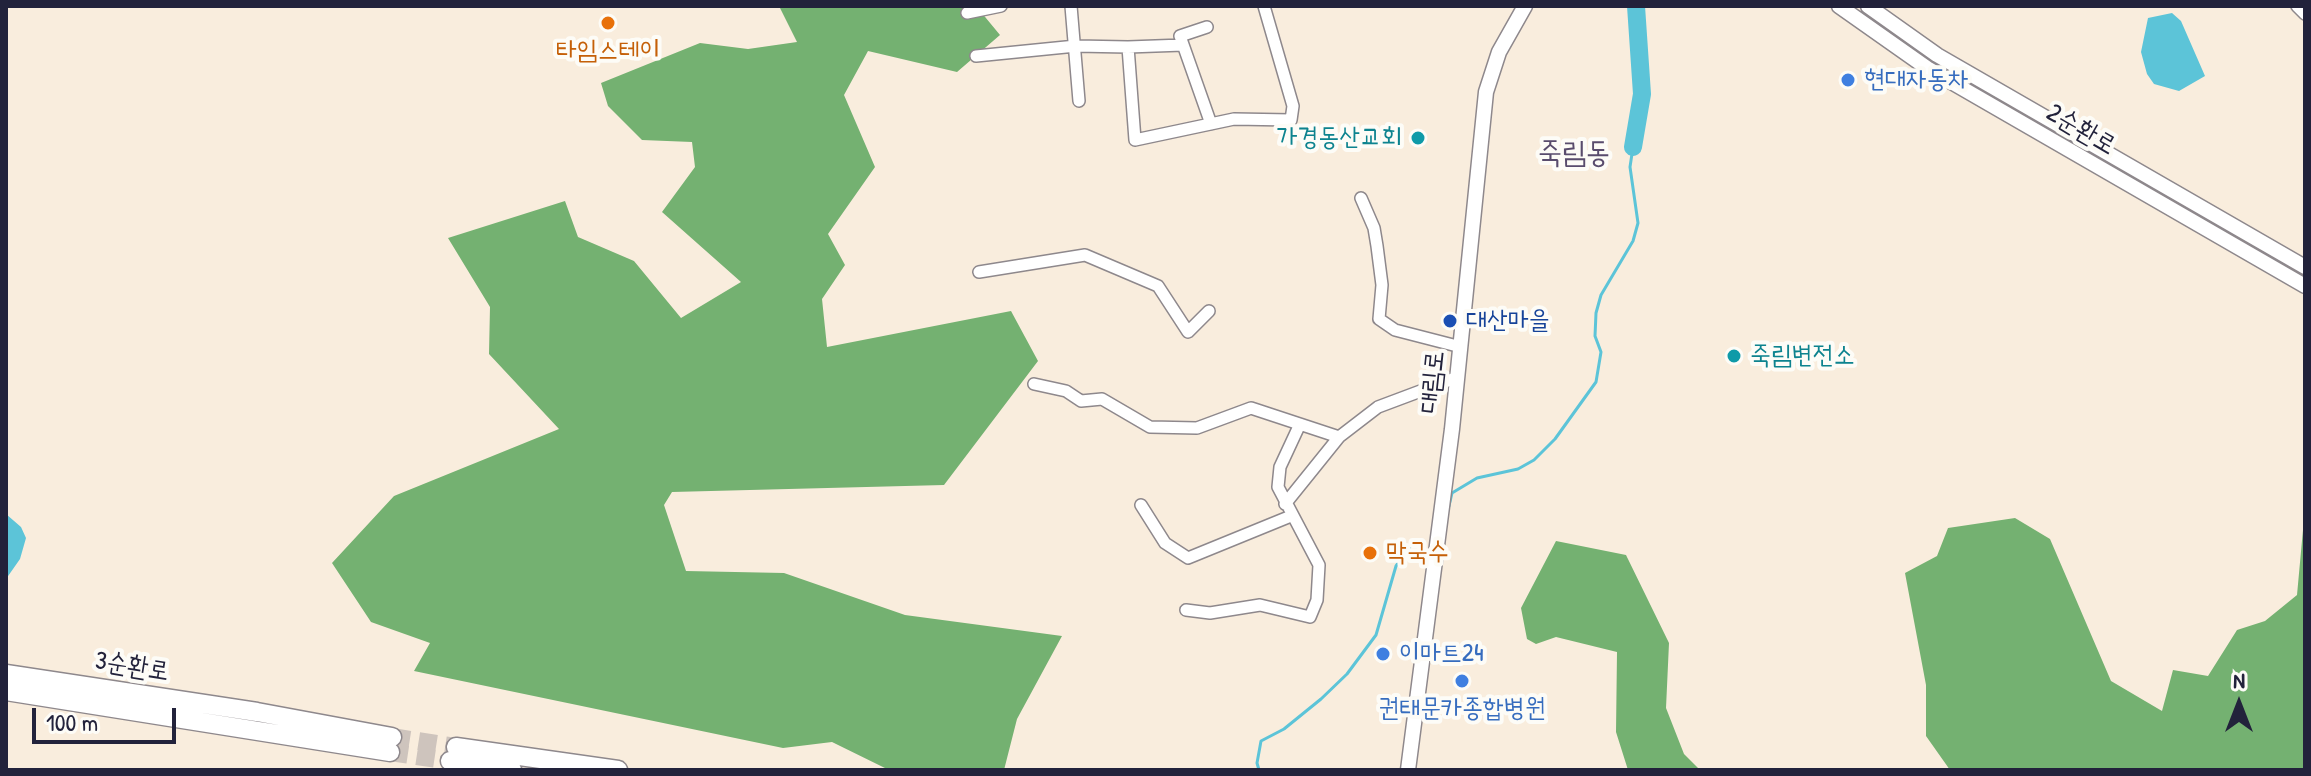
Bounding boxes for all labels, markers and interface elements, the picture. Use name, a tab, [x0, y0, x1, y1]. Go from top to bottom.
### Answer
marker: 타임스테이	[599, 14, 617, 32]
place label: 타임스테이	[556, 35, 660, 67]
place label: 현대자동차	[1864, 64, 1969, 96]
marker: 현대자동차	[1839, 71, 1857, 89]
street label: 2순환로	[2041, 98, 2121, 162]
place label: 가경동산교회	[1276, 122, 1402, 154]
marker: 가경동산교회	[1409, 129, 1427, 147]
district label: 죽림동	[1538, 136, 1610, 172]
place label: 대산마을	[1466, 305, 1550, 337]
marker: 대산마을	[1441, 312, 1459, 330]
place label: 죽림변전소	[1750, 340, 1855, 372]
marker: 죽림변전소	[1725, 347, 1743, 365]
street label: 대림로	[1414, 349, 1452, 415]
place label: 막국수	[1386, 537, 1449, 569]
marker: 막국수	[1361, 544, 1379, 562]
place label: 이마트24	[1399, 638, 1484, 670]
marker: 이마트24	[1374, 645, 1392, 663]
street label: 3순환로	[93, 646, 171, 688]
north arrow	[2199, 664, 2279, 744]
text: N	[2233, 665, 2245, 695]
marker: 권태문카종합병원	[1453, 672, 1471, 690]
scale bar	[36, 692, 180, 742]
place label: 권태문카종합병원	[1378, 693, 1546, 725]
text: 100 m	[46, 706, 98, 738]

